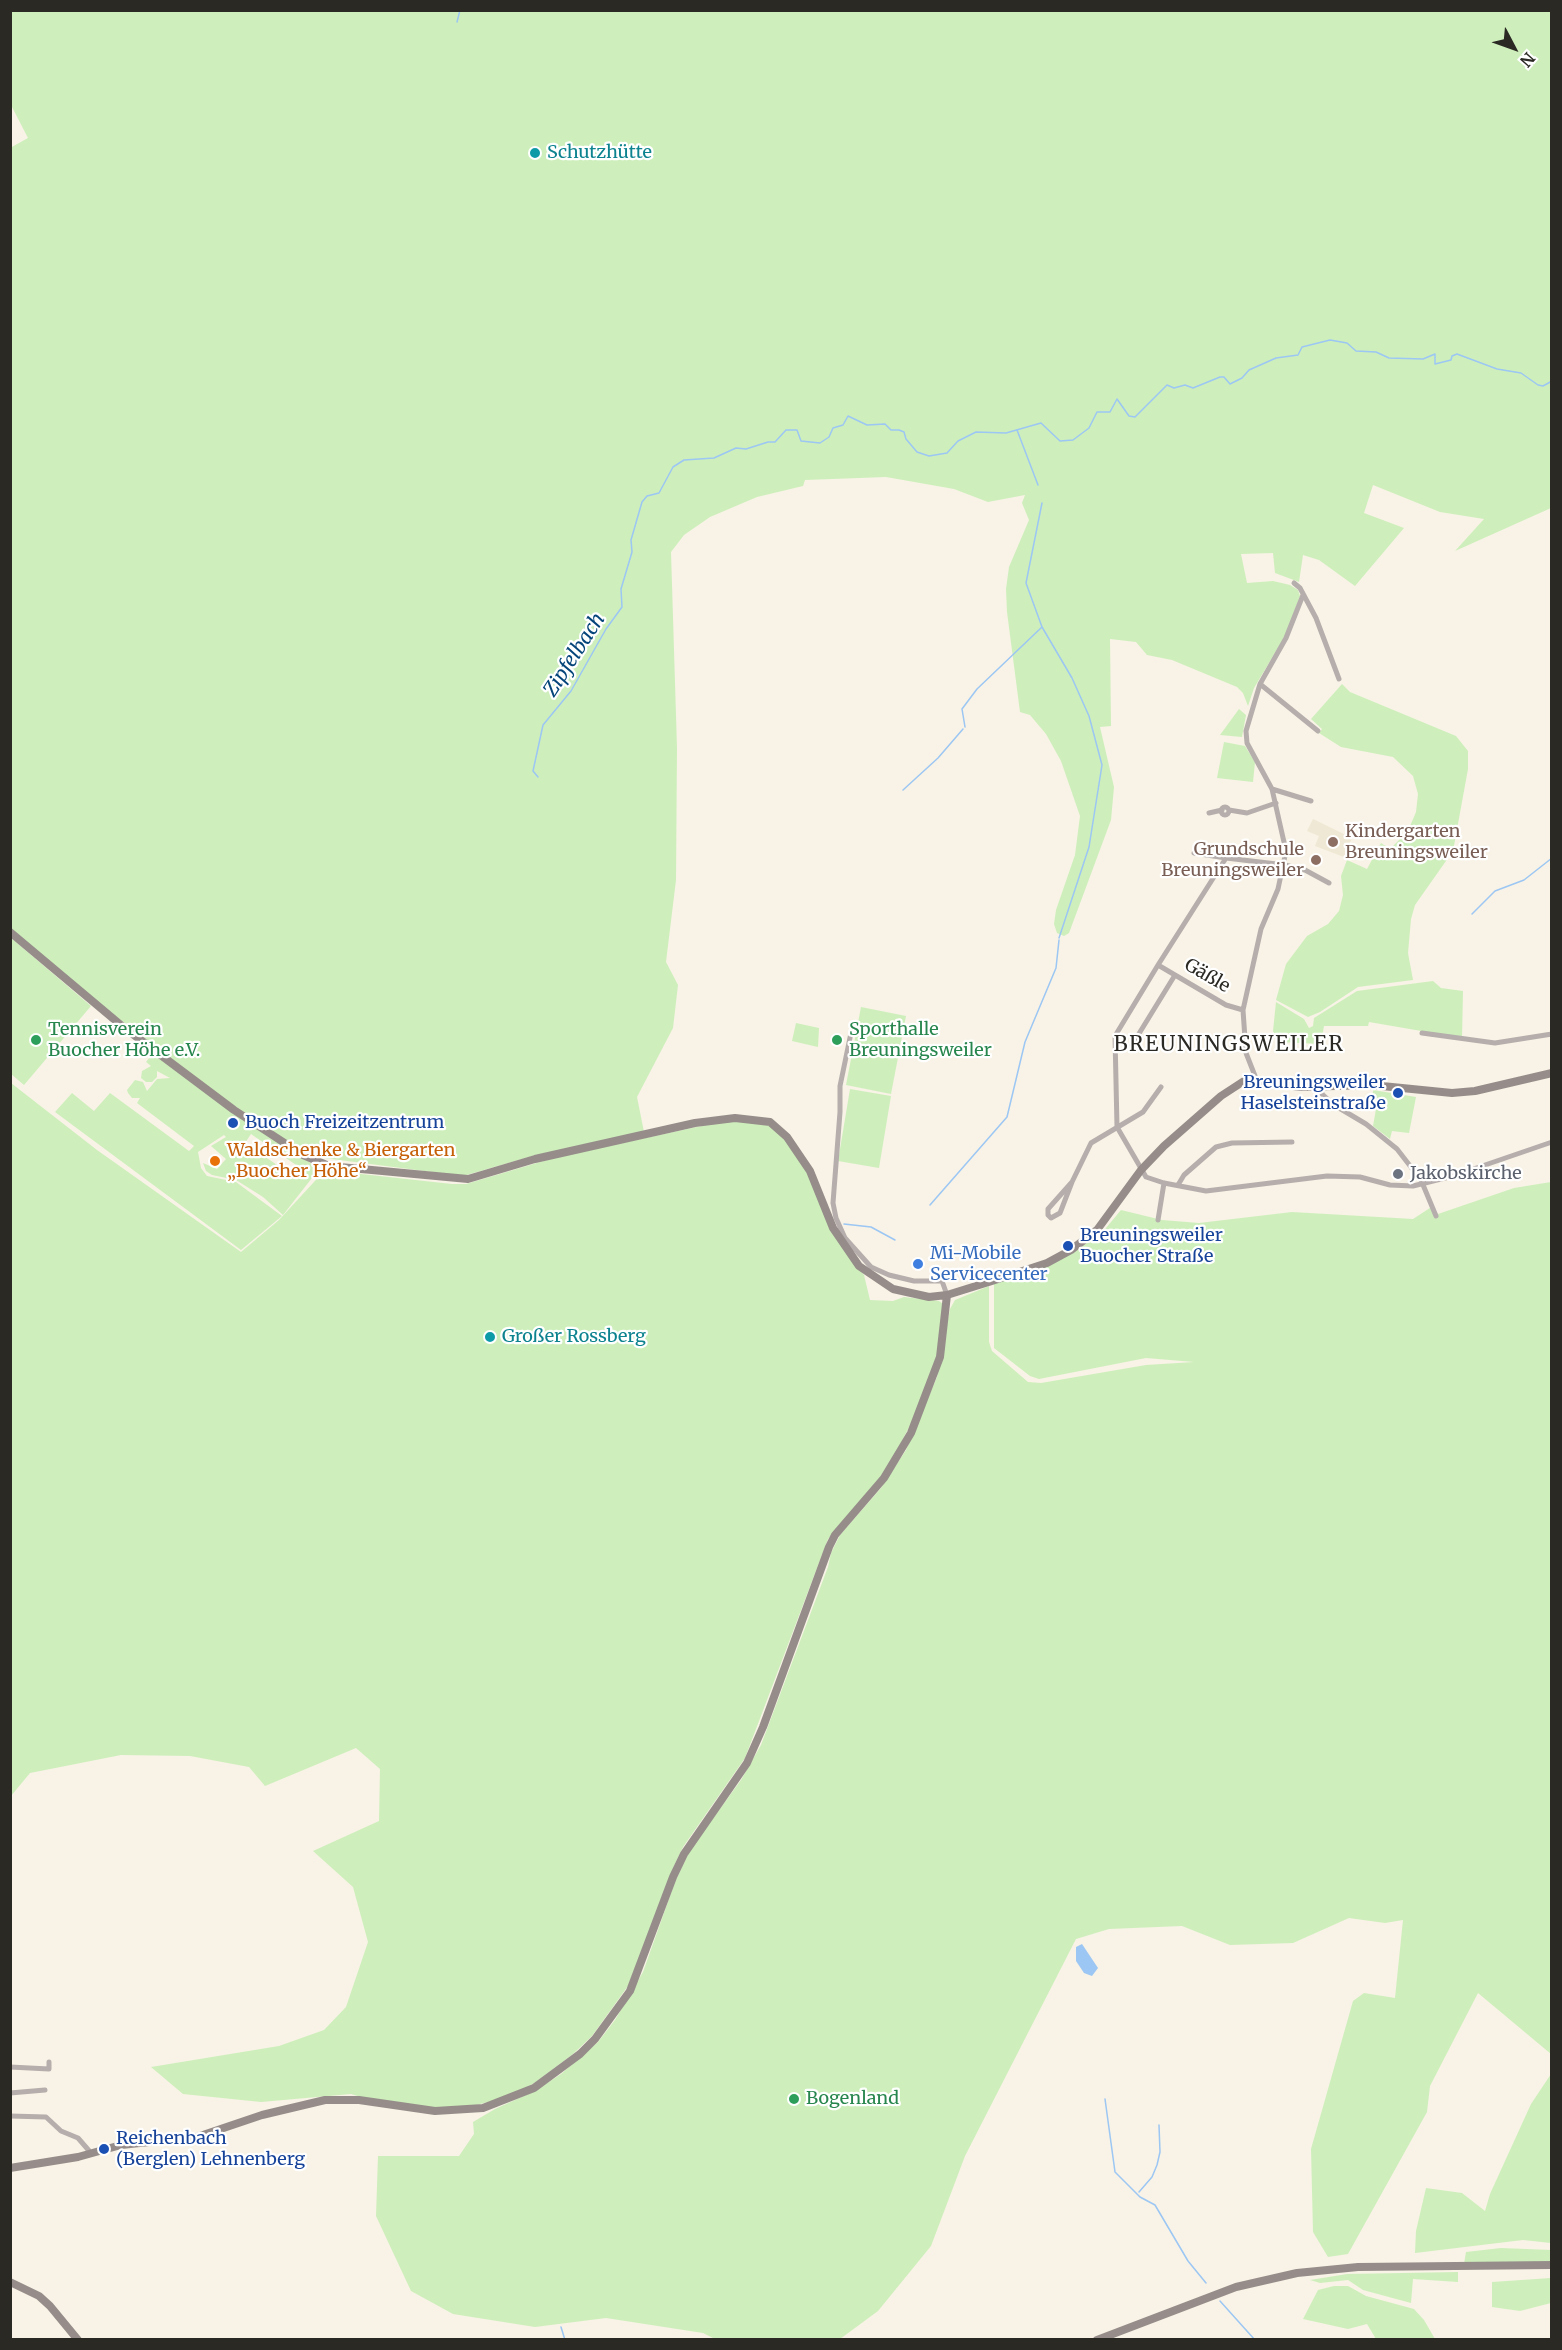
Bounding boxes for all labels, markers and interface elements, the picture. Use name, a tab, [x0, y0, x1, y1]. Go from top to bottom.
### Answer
north arrow	[1484, 18, 1544, 78]
text: N	[1516, 48, 1539, 71]
place label: Schutzhütte	[547, 142, 652, 164]
marker: Schutzhütte	[528, 146, 542, 160]
water label: Zipfelbach	[539, 609, 611, 701]
place label: Kindergarten Breuningsweiler	[1345, 821, 1488, 864]
marker: Kindergarten Breuningsweiler	[1326, 835, 1340, 849]
place label: Grundschule Breuningsweiler	[1161, 839, 1304, 882]
marker: Grundschule Breuningsweiler	[1309, 853, 1323, 867]
street label: Gäßle	[1180, 954, 1234, 998]
place label: Tennisverein Buocher Höhe e.V.	[48, 1019, 200, 1062]
place label: Sporthalle Breuningsweiler	[849, 1019, 992, 1062]
district label: BREUNINGSWEILER	[1114, 1032, 1344, 1058]
marker: Tennisverein Buocher Höhe e.V.	[29, 1033, 43, 1047]
marker: Sporthalle Breuningsweiler	[830, 1033, 844, 1047]
place label: Breuningsweiler Haselsteinstraße	[1241, 1072, 1386, 1114]
marker: Breuningsweiler Haselsteinstraße	[1391, 1086, 1405, 1100]
place label: Buoch Freizeitzentrum	[245, 1112, 444, 1134]
marker: Buoch Freizeitzentrum	[226, 1116, 240, 1130]
place label: Waldschenke & Biergarten „Buocher Höhe“	[227, 1140, 455, 1182]
marker: Waldschenke & Biergarten „Buocher Höhe“	[208, 1154, 222, 1168]
place label: Jakobskirche	[1410, 1163, 1522, 1185]
marker: Jakobskirche	[1391, 1167, 1405, 1181]
place label: Breuningsweiler Buocher Straße	[1080, 1225, 1223, 1268]
marker: Breuningsweiler Buocher Straße	[1061, 1239, 1075, 1253]
place label: Mi-Mobile Servicecenter	[930, 1243, 1048, 1286]
marker: Mi-Mobile Servicecenter	[911, 1257, 925, 1271]
place label: Großer Rossberg	[502, 1326, 646, 1348]
marker: Großer Rossberg	[483, 1330, 497, 1344]
place label: Bogenland	[806, 2088, 899, 2110]
marker: Bogenland	[787, 2092, 801, 2106]
place label: Reichenbach (Berglen) Lehnenberg	[116, 2128, 305, 2170]
marker: Reichenbach (Berglen) Lehnenberg	[97, 2142, 111, 2156]

